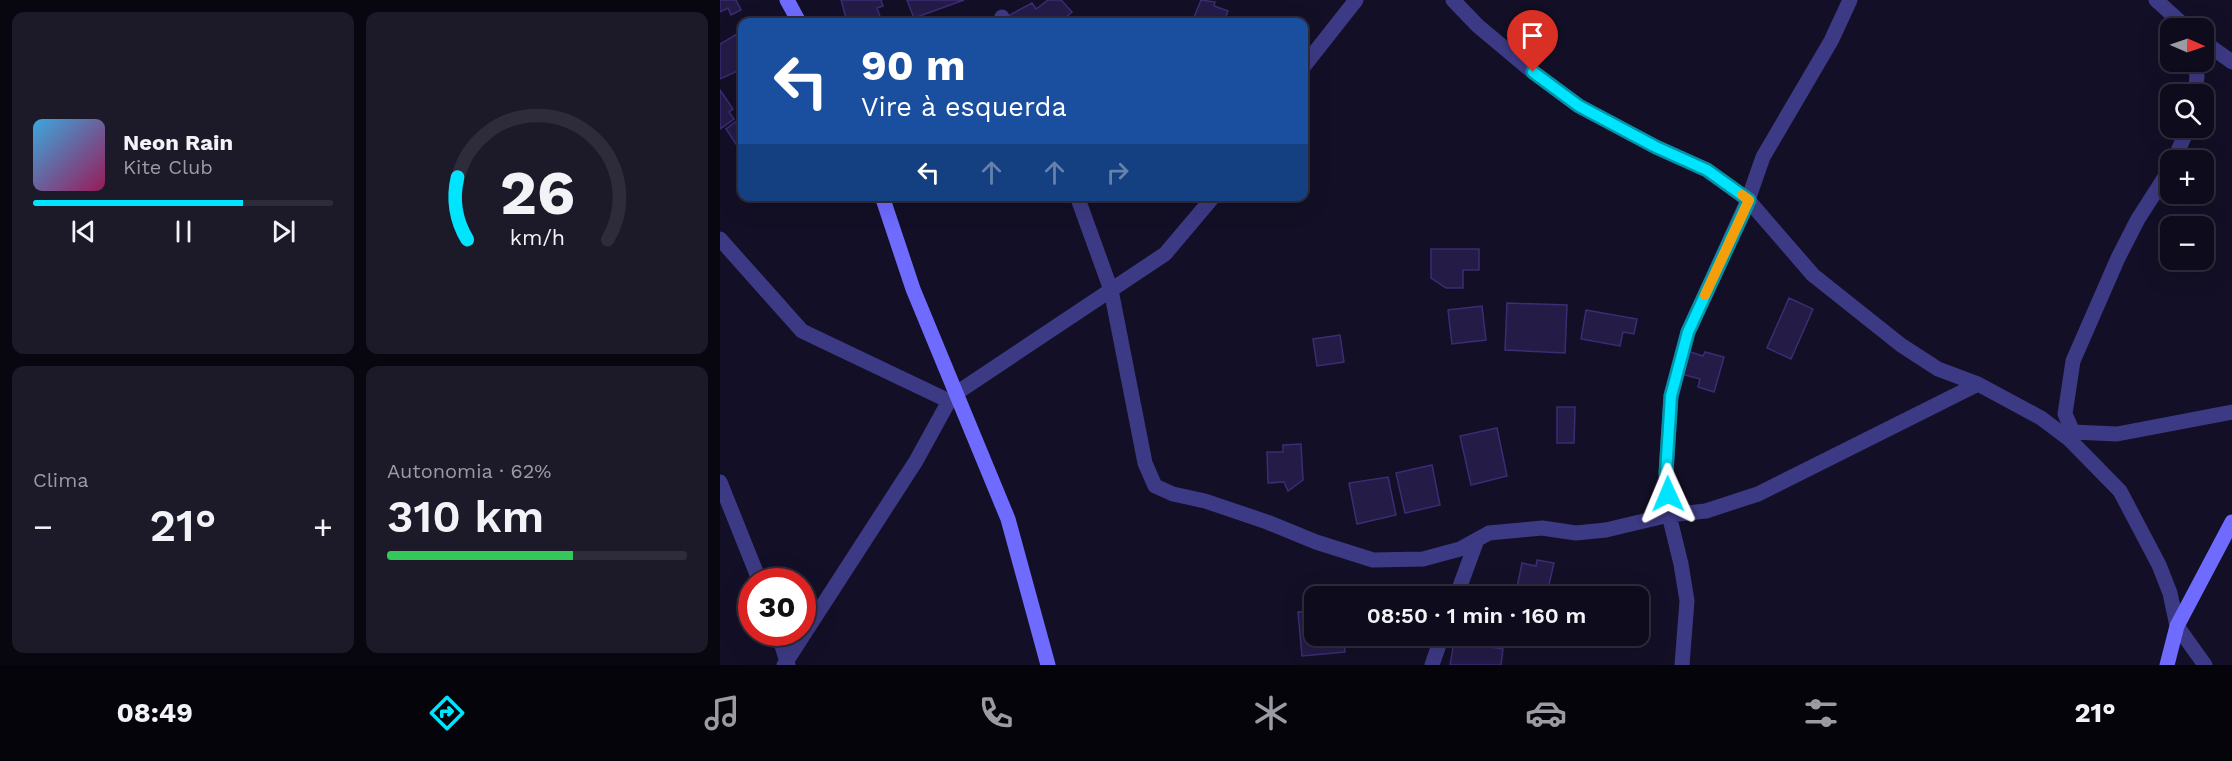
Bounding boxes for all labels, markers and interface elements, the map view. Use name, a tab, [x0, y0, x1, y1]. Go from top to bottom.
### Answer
pin	[1507, 10, 1558, 72]
north arrow	[2160, 18, 2214, 72]
map controls	[2160, 18, 2214, 270]
icon: arrive	[1516, 19, 1549, 52]
text: 90 m	[861, 41, 965, 90]
icon: left	[762, 42, 840, 120]
button: search	[2160, 84, 2214, 138]
text: Vire à esquerda	[861, 91, 1067, 123]
text: Neon Rain	[123, 130, 233, 155]
button: +	[2160, 150, 2214, 204]
text: Kite Club	[123, 155, 213, 179]
text: 26	[499, 156, 575, 229]
icon: left	[912, 156, 945, 189]
icon: ahead	[975, 156, 1008, 189]
icon: ahead	[1038, 156, 1071, 189]
icon: right	[1101, 156, 1134, 189]
icon: previous	[67, 215, 100, 248]
icon: pause	[167, 215, 200, 248]
icon: next	[267, 215, 300, 248]
button: −	[2160, 216, 2214, 270]
text: km/h	[509, 226, 565, 251]
text: Autonomia · 62%	[387, 459, 551, 483]
position arrow	[1636, 462, 1700, 526]
text: Clima	[33, 468, 89, 492]
text: 310 km	[387, 490, 544, 543]
text: 21°	[149, 499, 217, 552]
text: −	[33, 507, 53, 546]
text: +	[313, 507, 333, 546]
speed limit sign: 30	[738, 568, 816, 646]
text: 08:50 · 1 min · 160 m	[1367, 603, 1586, 628]
icon: directions	[426, 692, 468, 734]
icon: music	[701, 692, 743, 734]
icon: phone	[975, 692, 1017, 734]
icon: climate	[1250, 692, 1292, 734]
icon: car	[1525, 692, 1567, 734]
icon: filters	[1800, 692, 1842, 734]
text: 08:49	[116, 697, 193, 729]
text: 21°	[2074, 697, 2116, 729]

